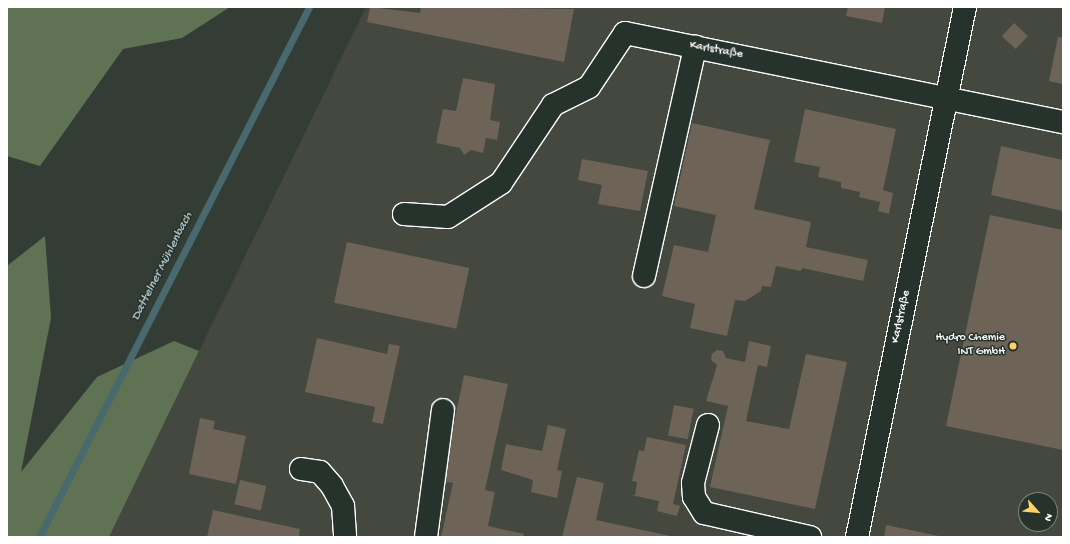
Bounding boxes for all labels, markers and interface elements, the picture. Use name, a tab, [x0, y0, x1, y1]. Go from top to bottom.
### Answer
street label: Karlstraße	[688, 39, 744, 63]
water label: Dattelner Mühlenbach	[129, 210, 197, 324]
street label: Karlstraße	[889, 289, 915, 345]
place label: Hydro Chemie INT GmbH	[935, 332, 1005, 360]
marker: Hydro Chemie INT GmbH	[1008, 341, 1018, 351]
north arrow	[1018, 492, 1058, 532]
text: N	[1041, 511, 1055, 523]

